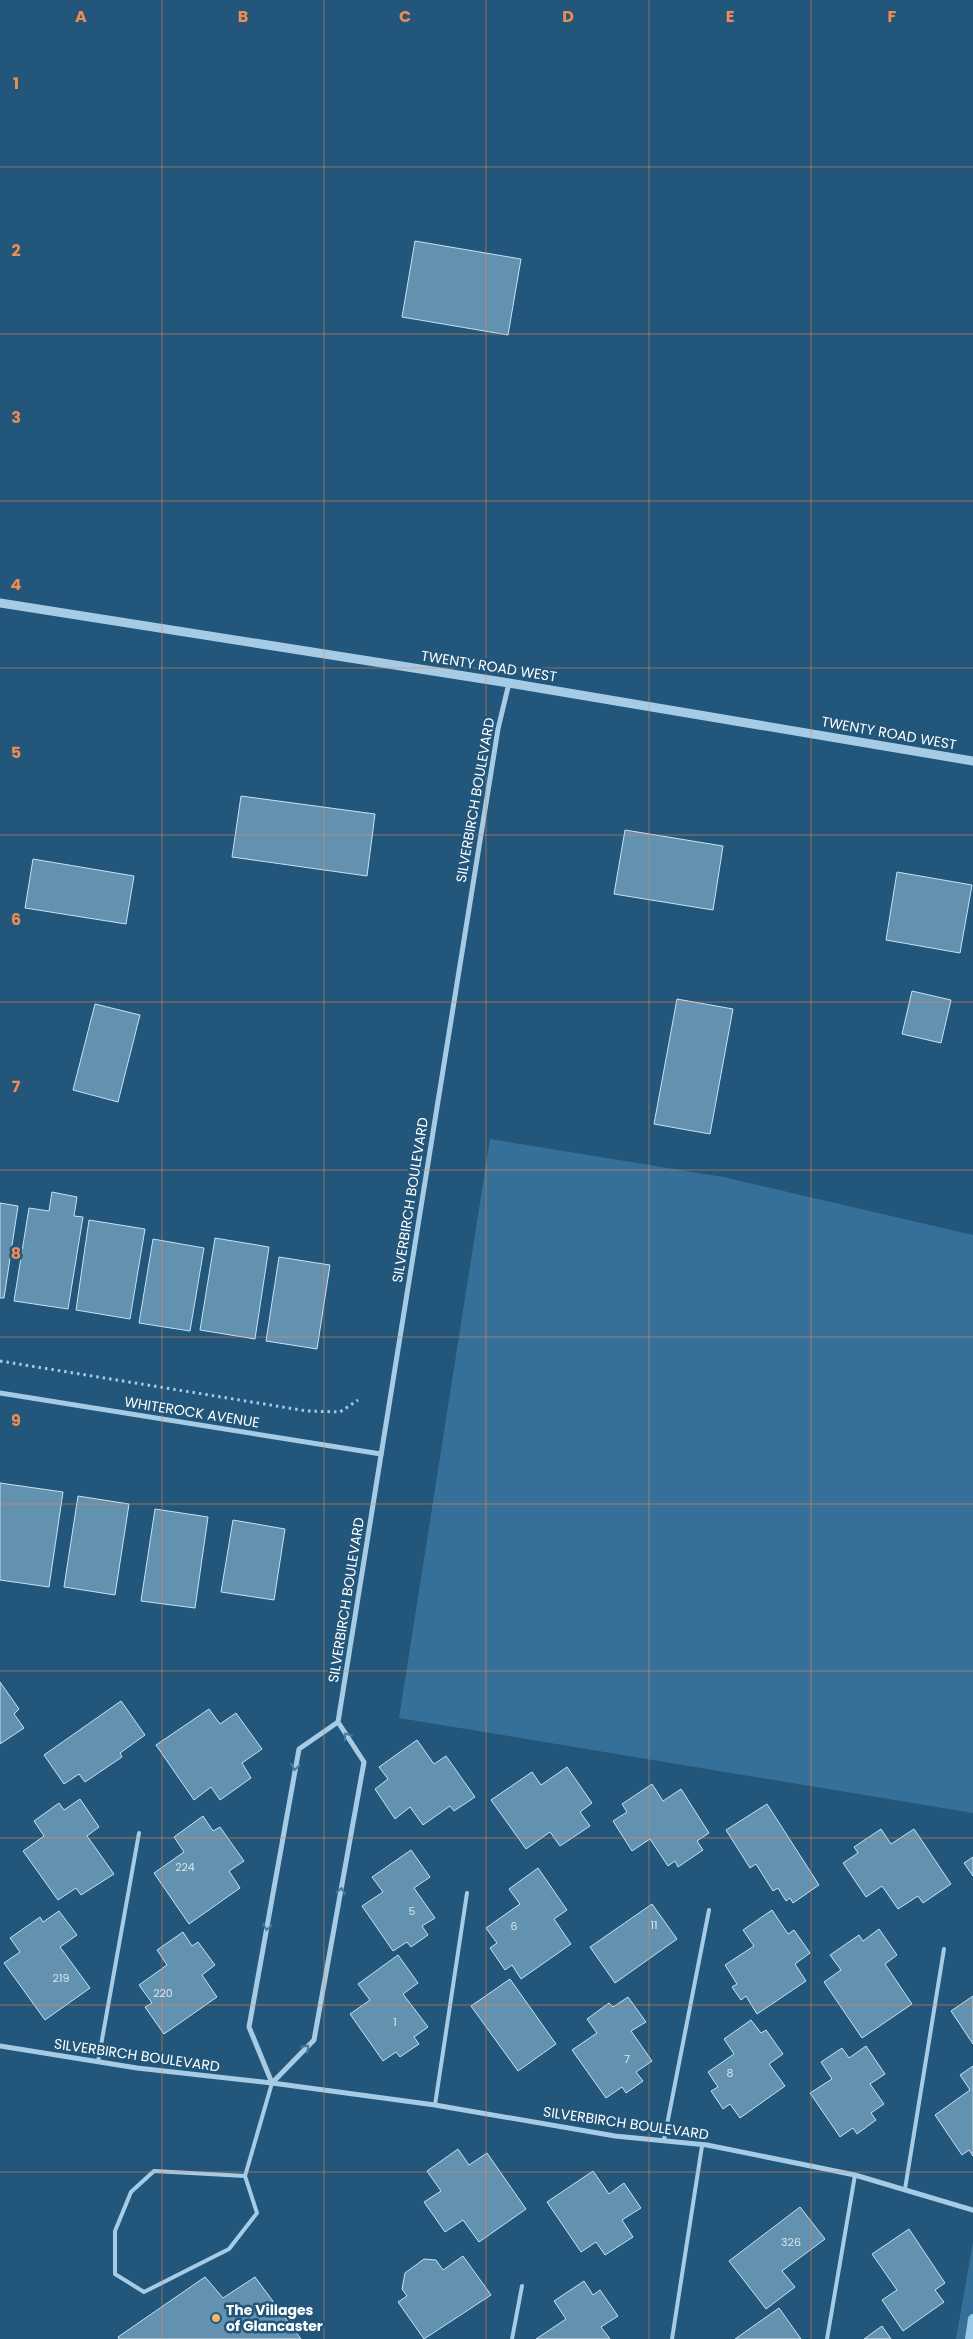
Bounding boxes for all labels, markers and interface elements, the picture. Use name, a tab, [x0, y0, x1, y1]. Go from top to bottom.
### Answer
text: A	[75, 5, 87, 28]
text: B	[238, 5, 248, 28]
text: C	[399, 5, 411, 28]
text: D	[562, 5, 574, 28]
text: E	[726, 5, 734, 28]
text: F	[888, 5, 897, 28]
text: 1	[13, 72, 19, 95]
text: 2	[11, 239, 21, 262]
text: 3	[11, 406, 21, 429]
text: 4	[11, 573, 22, 596]
street label: TWENTY ROAD WEST	[420, 645, 559, 687]
street label: TWENTY ROAD WEST	[820, 711, 959, 755]
street label: SILVERBIRCH BOULEVARD	[451, 716, 499, 884]
text: 5	[11, 741, 21, 764]
text: 6	[11, 908, 21, 931]
text: 7	[12, 1075, 21, 1098]
street label: SILVERBIRCH BOULEVARD	[387, 1116, 433, 1284]
text: 8	[11, 1242, 21, 1265]
street label: WHITEROCK AVENUE	[123, 1391, 261, 1433]
text: 9	[11, 1409, 21, 1432]
street label: SILVERBIRCH BOULEVARD	[323, 1516, 369, 1684]
one-way arrow	[344, 1732, 354, 1741]
one-way arrow	[291, 1763, 301, 1771]
house number: 224	[175, 1859, 195, 1875]
one-way arrow	[335, 1887, 346, 1896]
house number: 5	[409, 1903, 416, 1919]
house number: 11	[650, 1917, 658, 1933]
house number: 6	[511, 1918, 518, 1934]
one-way arrow	[262, 1922, 272, 1931]
house number: 219	[53, 1970, 69, 1986]
house number: 220	[153, 1985, 173, 2001]
house number: 1	[393, 2014, 397, 2030]
street label: SILVERBIRCH BOULEVARD	[53, 2033, 221, 2077]
one-way arrow	[300, 2045, 309, 2054]
house number: 7	[624, 2051, 630, 2067]
house number: 8	[727, 2065, 734, 2081]
street label: SILVERBIRCH BOULEVARD	[542, 2101, 710, 2145]
house number: 326	[781, 2234, 801, 2250]
place label: The Villages of Glancaster	[226, 2300, 323, 2336]
marker: The Villages of Glancaster	[210, 2312, 222, 2324]

